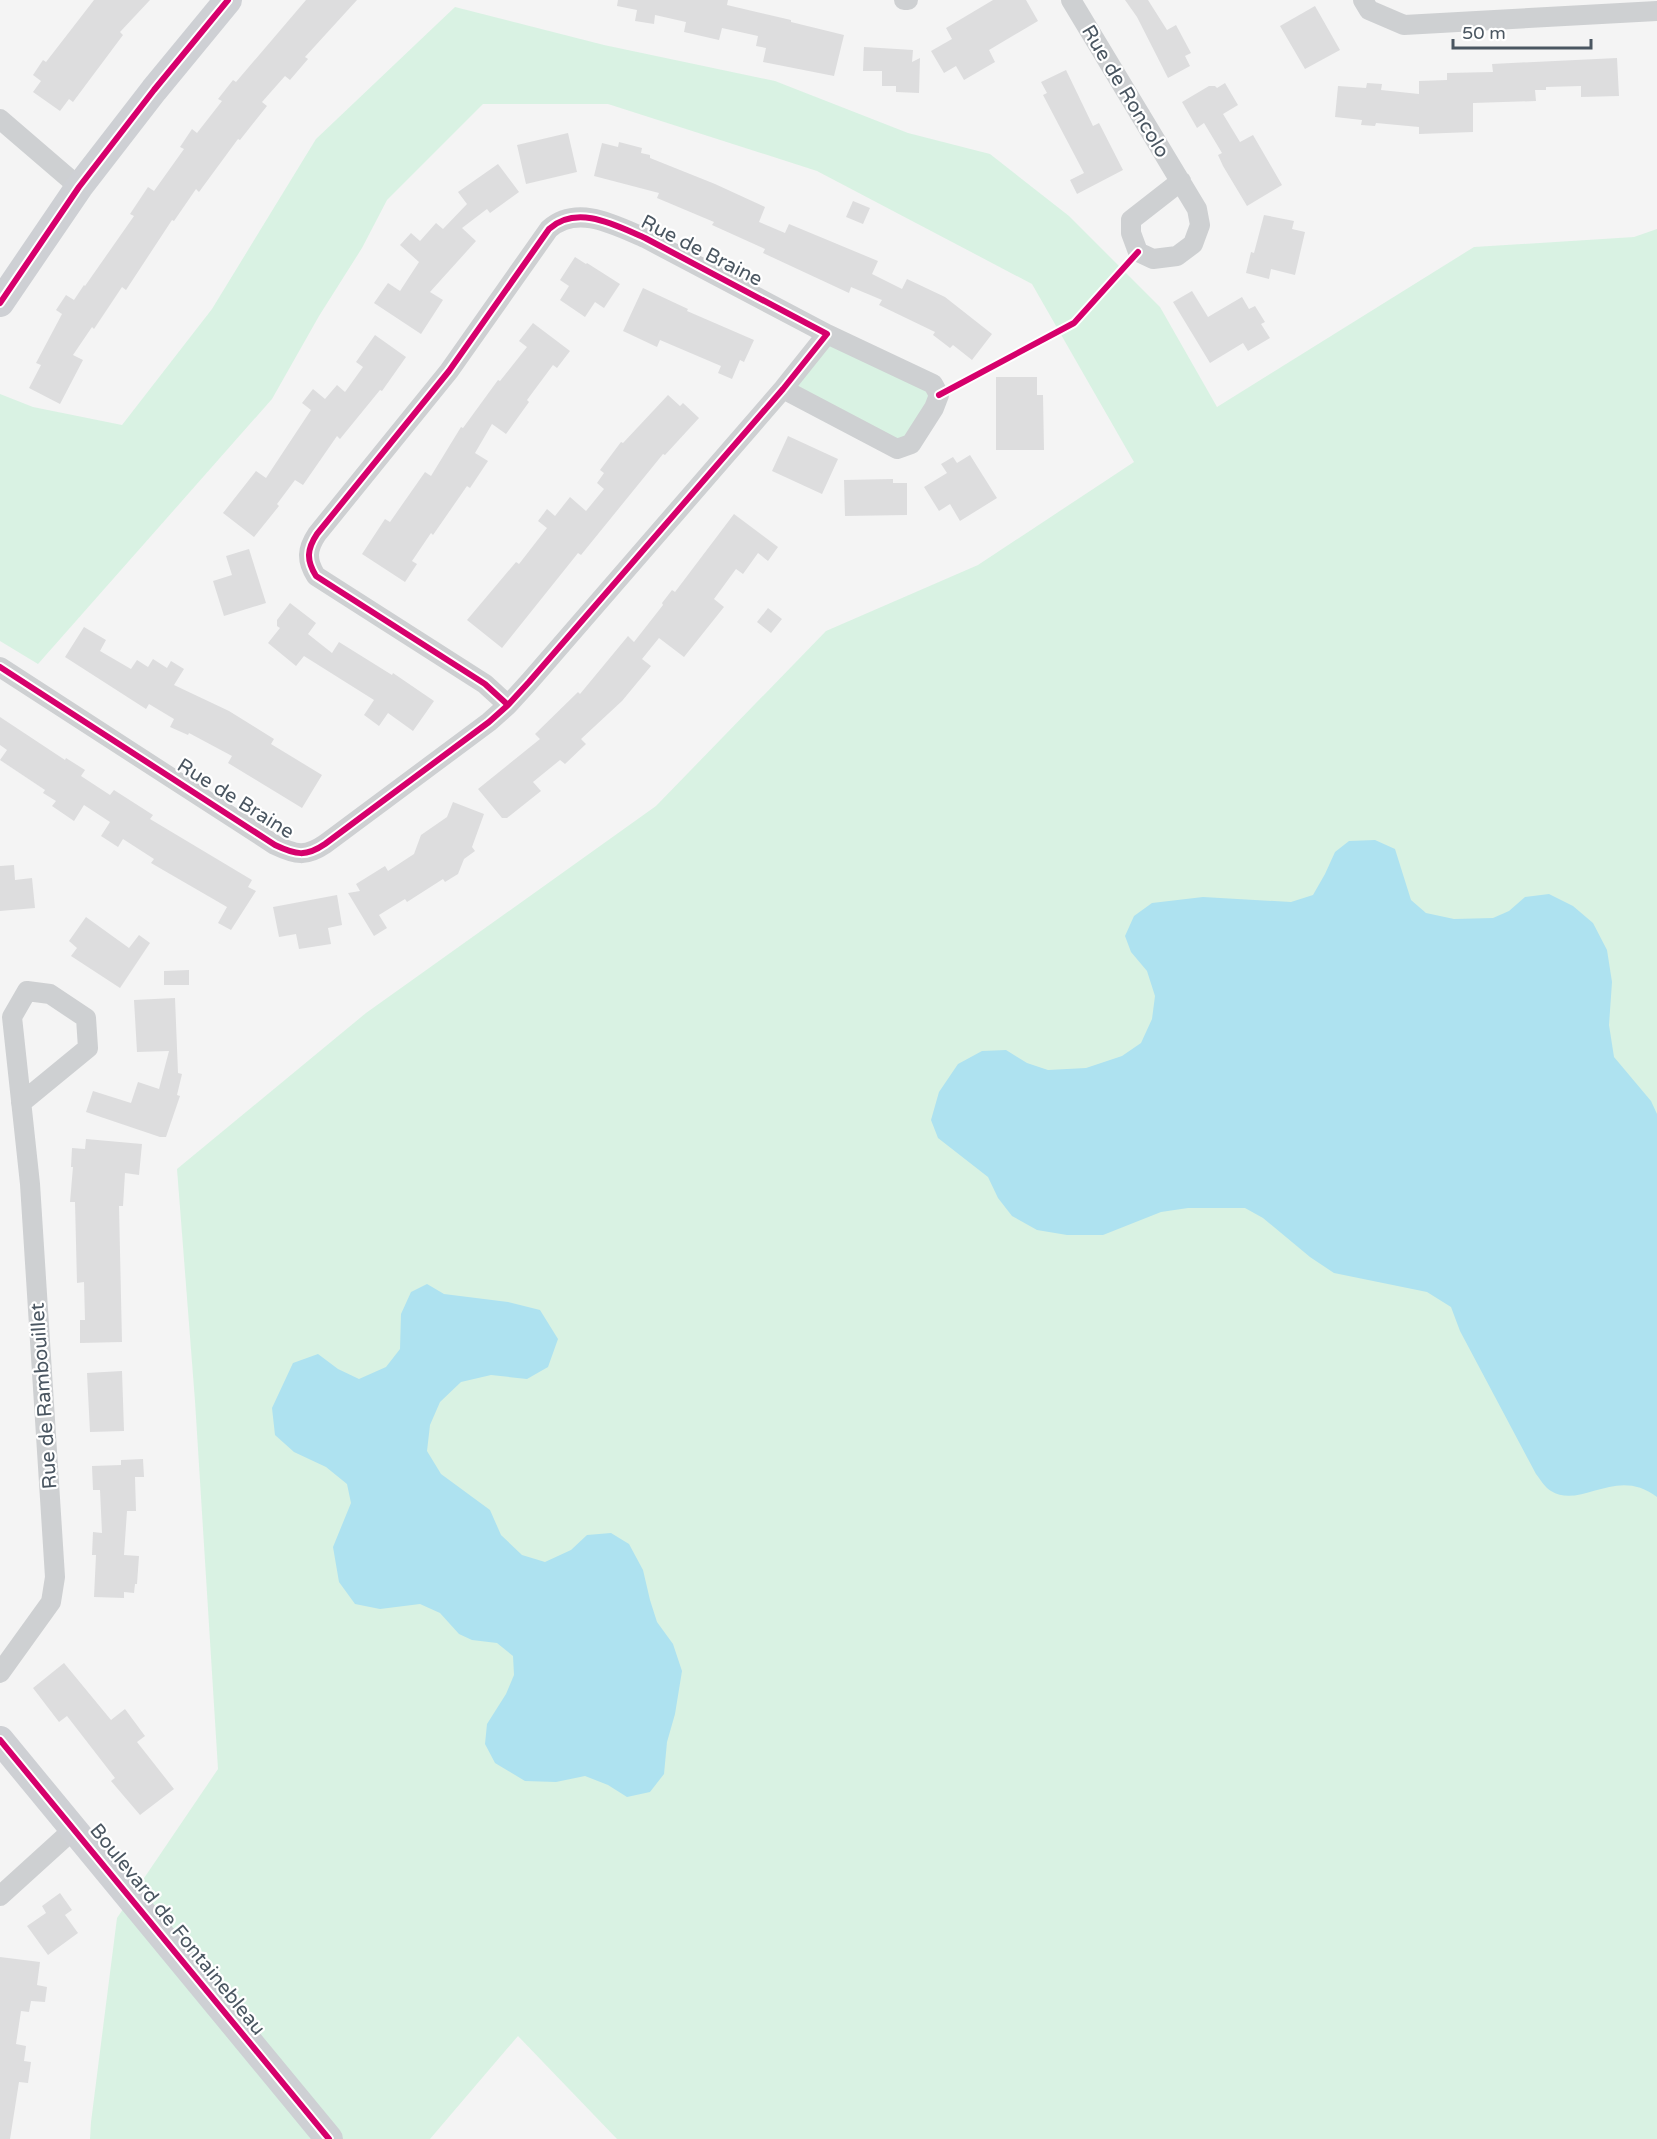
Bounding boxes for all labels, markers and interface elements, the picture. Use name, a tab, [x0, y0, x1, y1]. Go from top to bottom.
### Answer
scale bar	[1453, 12, 1591, 50]
street label: Rue de Roncolo	[1076, 21, 1174, 162]
text: 50 m	[1462, 22, 1506, 44]
street label: Rue de Braine	[637, 210, 766, 292]
street label: Rue de Braine	[173, 753, 298, 844]
street label: Rue de Rambouillet	[25, 1302, 62, 1490]
street label: Boulevard de Fontainebleau	[84, 1819, 270, 2040]

